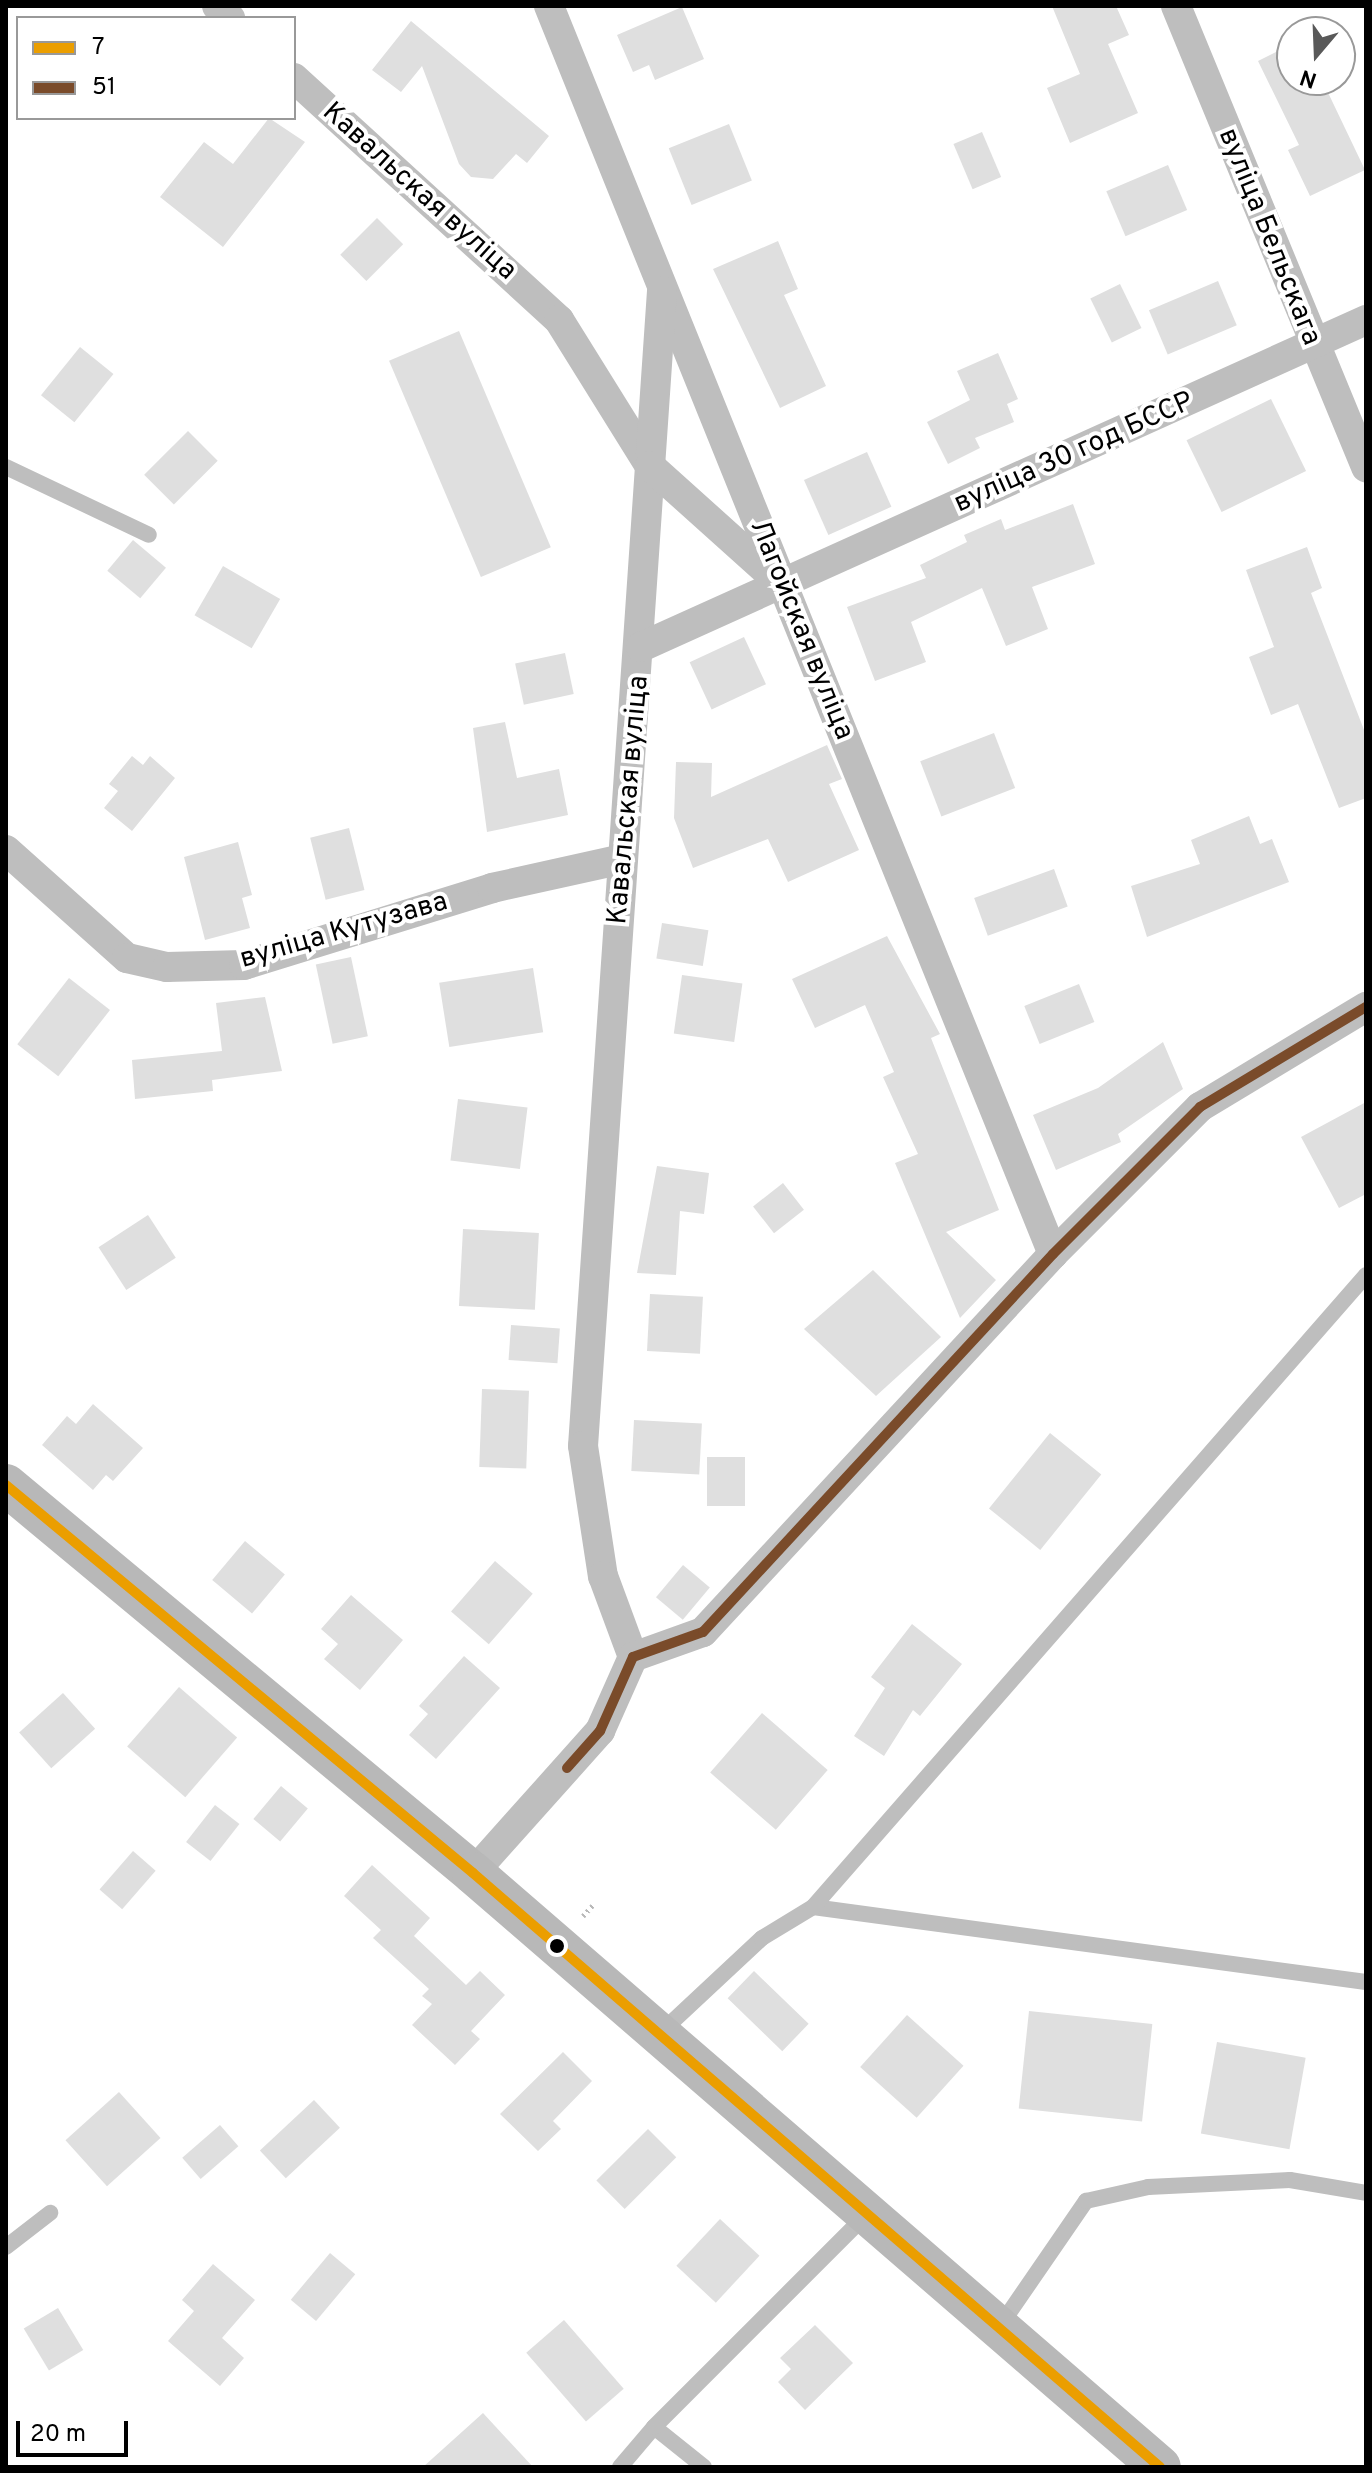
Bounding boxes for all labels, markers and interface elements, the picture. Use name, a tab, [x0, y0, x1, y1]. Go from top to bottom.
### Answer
legend	[16, 16, 296, 120]
north arrow	[1276, 16, 1356, 96]
text: 7	[92, 33, 105, 63]
text: N	[1297, 62, 1321, 93]
text: 51	[92, 73, 116, 103]
street label: Кавальская вуліца	[315, 96, 523, 288]
street label: вуліца Бельскага	[1210, 124, 1328, 350]
street label: вуліца 30 год БССР	[949, 385, 1199, 521]
street label: Лагойская вуліца	[742, 515, 860, 745]
street label: Кавальская вуліца	[601, 674, 657, 926]
street label: вуліца Кутузава	[236, 885, 452, 977]
unlabelled marker	[549, 1938, 565, 1954]
scale bar	[20, 2405, 132, 2455]
text: 20 m	[30, 2420, 86, 2450]

